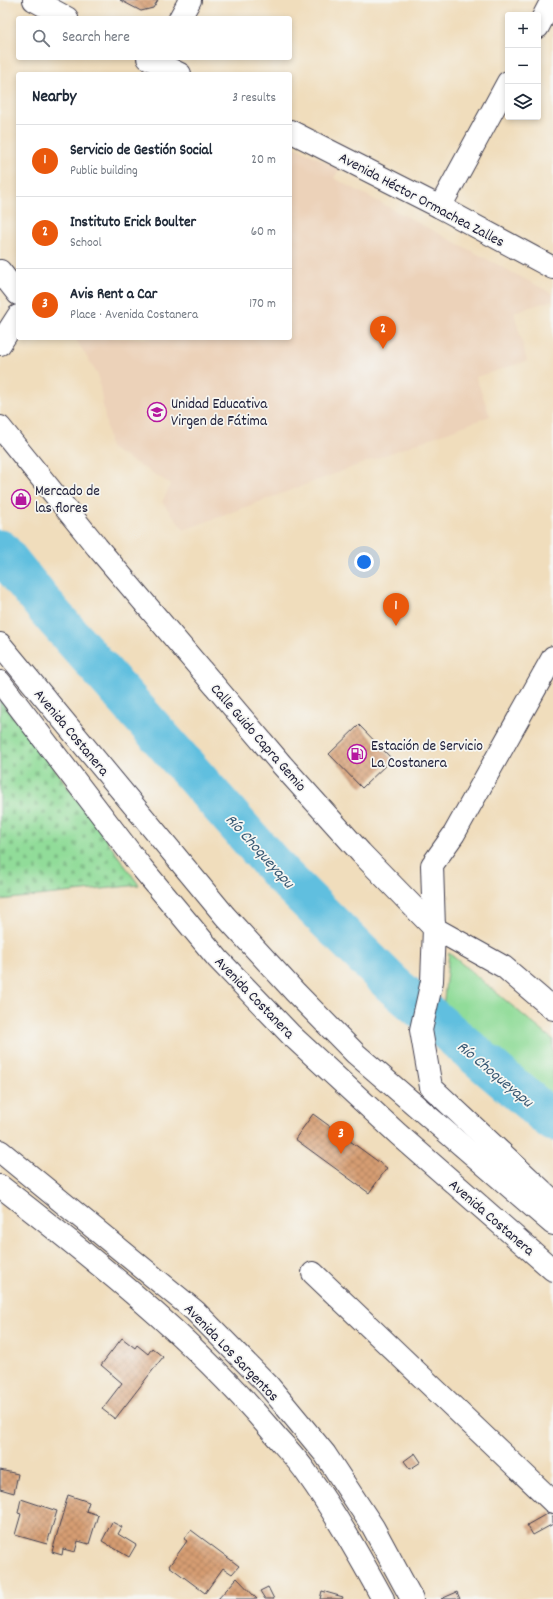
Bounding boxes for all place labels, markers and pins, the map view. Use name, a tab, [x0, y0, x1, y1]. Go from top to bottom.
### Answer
pin: 2	[370, 316, 396, 349]
place label: Unidad Educativa Virgen de Fátima	[171, 394, 268, 433]
school or university icon: Unidad Educativa Virgen de Fátima	[146, 401, 168, 423]
place label: Mercado de las flores	[35, 481, 100, 520]
shop icon: Mercado de las flores	[10, 488, 32, 510]
pin: 1	[383, 593, 409, 626]
place label: Estación de Servicio La Costanera	[371, 736, 483, 775]
fuel station icon: Estación de Servicio La Costanera	[346, 743, 368, 765]
pin: 3	[328, 1121, 354, 1154]

